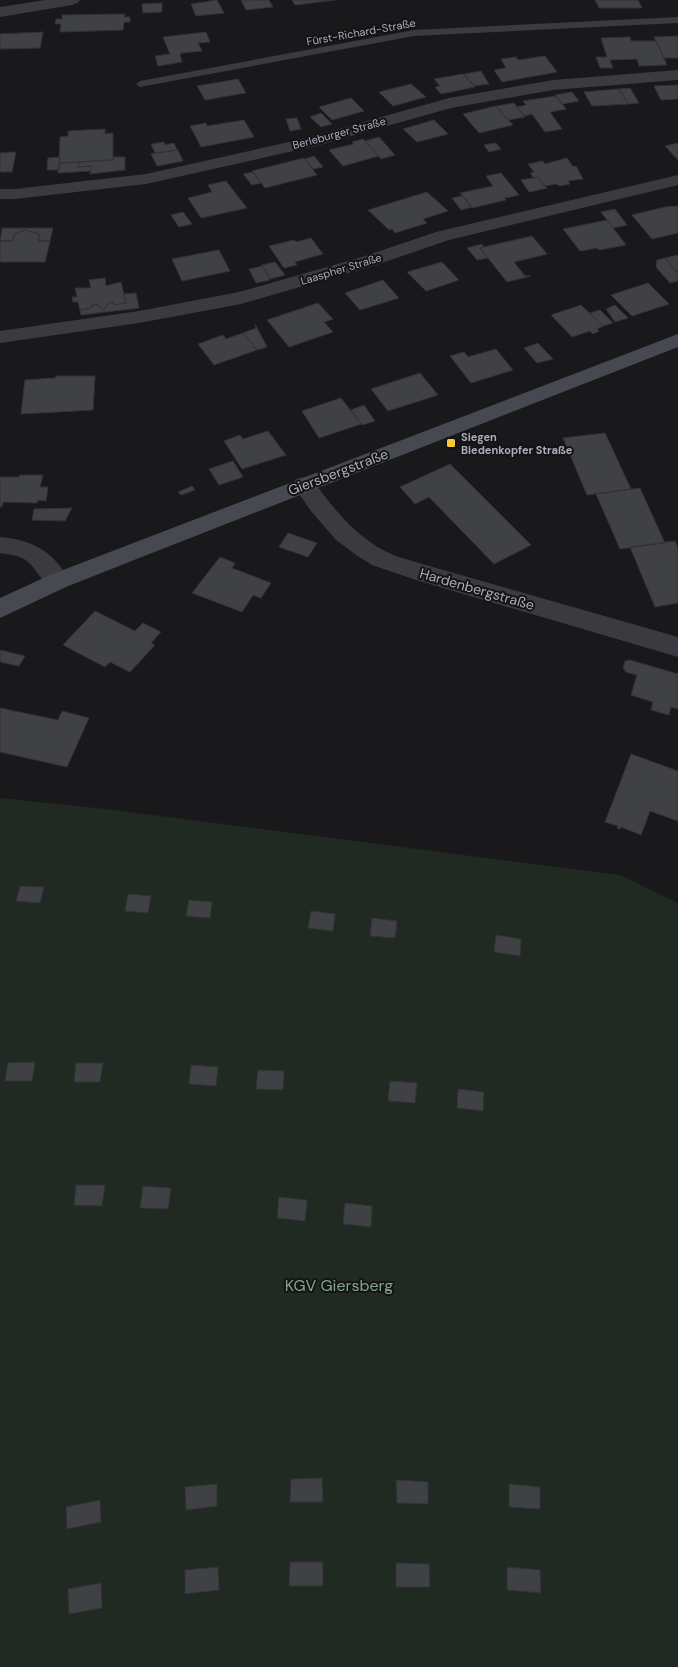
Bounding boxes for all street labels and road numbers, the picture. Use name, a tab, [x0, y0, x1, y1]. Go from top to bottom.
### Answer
street label: Fürst-Richard-Straße	[305, 16, 417, 48]
street label: Berleburger Straße	[291, 114, 387, 152]
street label: Laaspher Straße	[299, 250, 383, 288]
street label: Giersbergstraße	[285, 445, 391, 499]
street label: Hardenbergstraße	[418, 564, 536, 614]

